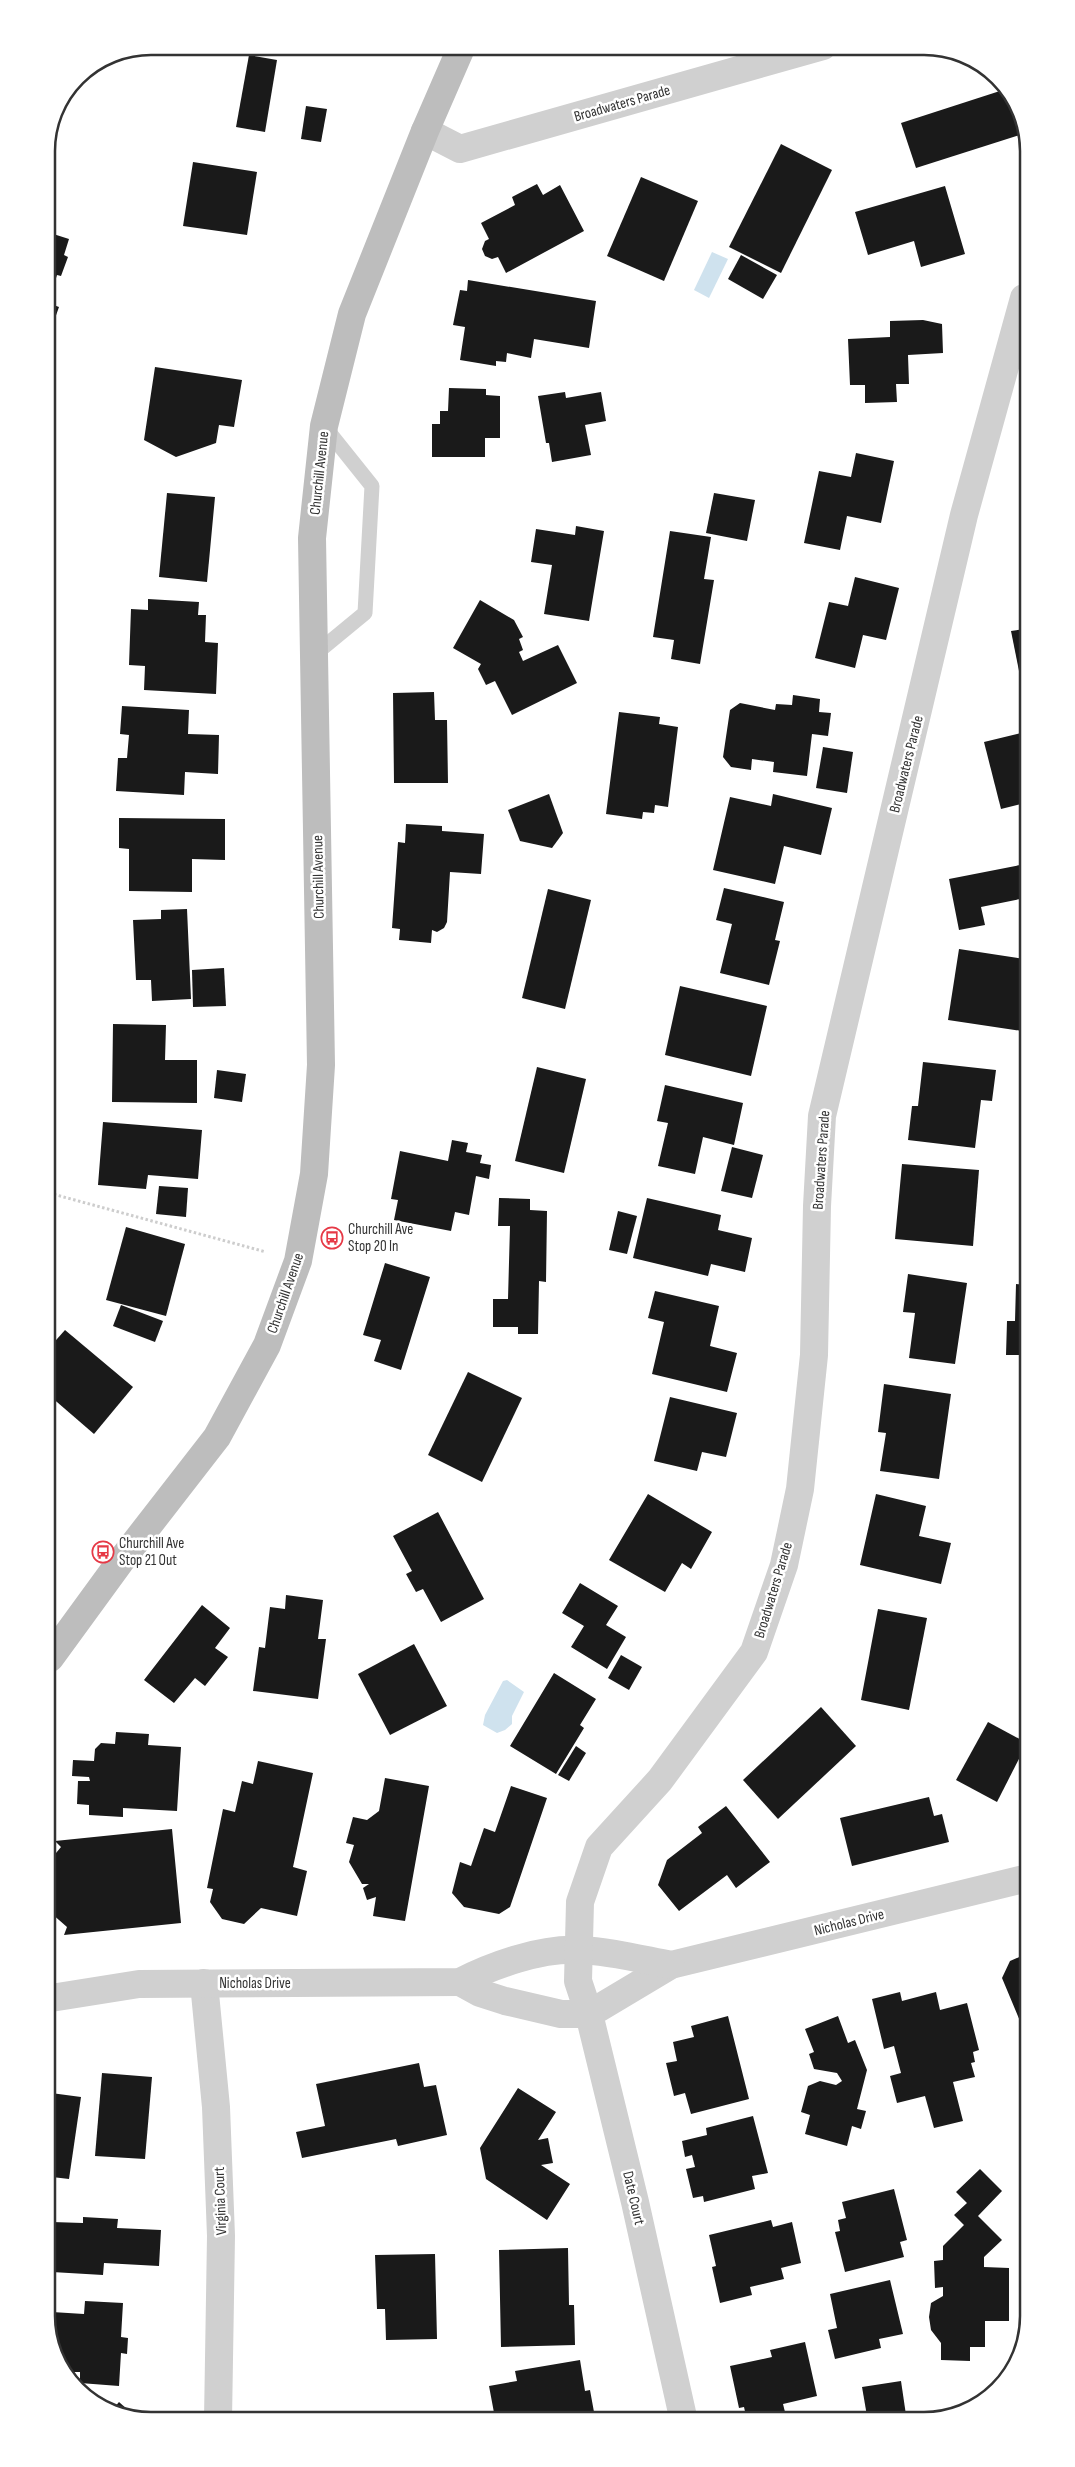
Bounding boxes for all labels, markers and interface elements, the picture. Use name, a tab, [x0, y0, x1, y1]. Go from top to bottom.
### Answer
street label: Broadwaters Parade	[572, 81, 673, 126]
street label: Churchill Avenue	[306, 430, 333, 516]
street label: Broadwaters Parade	[885, 714, 928, 815]
street label: Churchill Avenue	[308, 835, 329, 919]
street label: Broadwaters Parade	[809, 1110, 834, 1210]
place label: Churchill Ave Stop 20 In	[348, 1220, 413, 1256]
bus stop icon: Churchill Ave Stop 20 In	[320, 1226, 344, 1250]
street label: Churchill Avenue	[263, 1250, 308, 1336]
place label: Churchill Ave Stop 21 Out	[119, 1534, 184, 1570]
bus stop icon: Churchill Ave Stop 21 Out	[91, 1540, 115, 1564]
street label: Broadwaters Parade	[750, 1540, 797, 1640]
street label: Nicholas Drive	[812, 1905, 886, 1940]
street label: Nicholas Drive	[219, 1974, 291, 1993]
street label: Virginia Court	[210, 2166, 231, 2235]
street label: Date Court	[618, 2169, 649, 2227]

